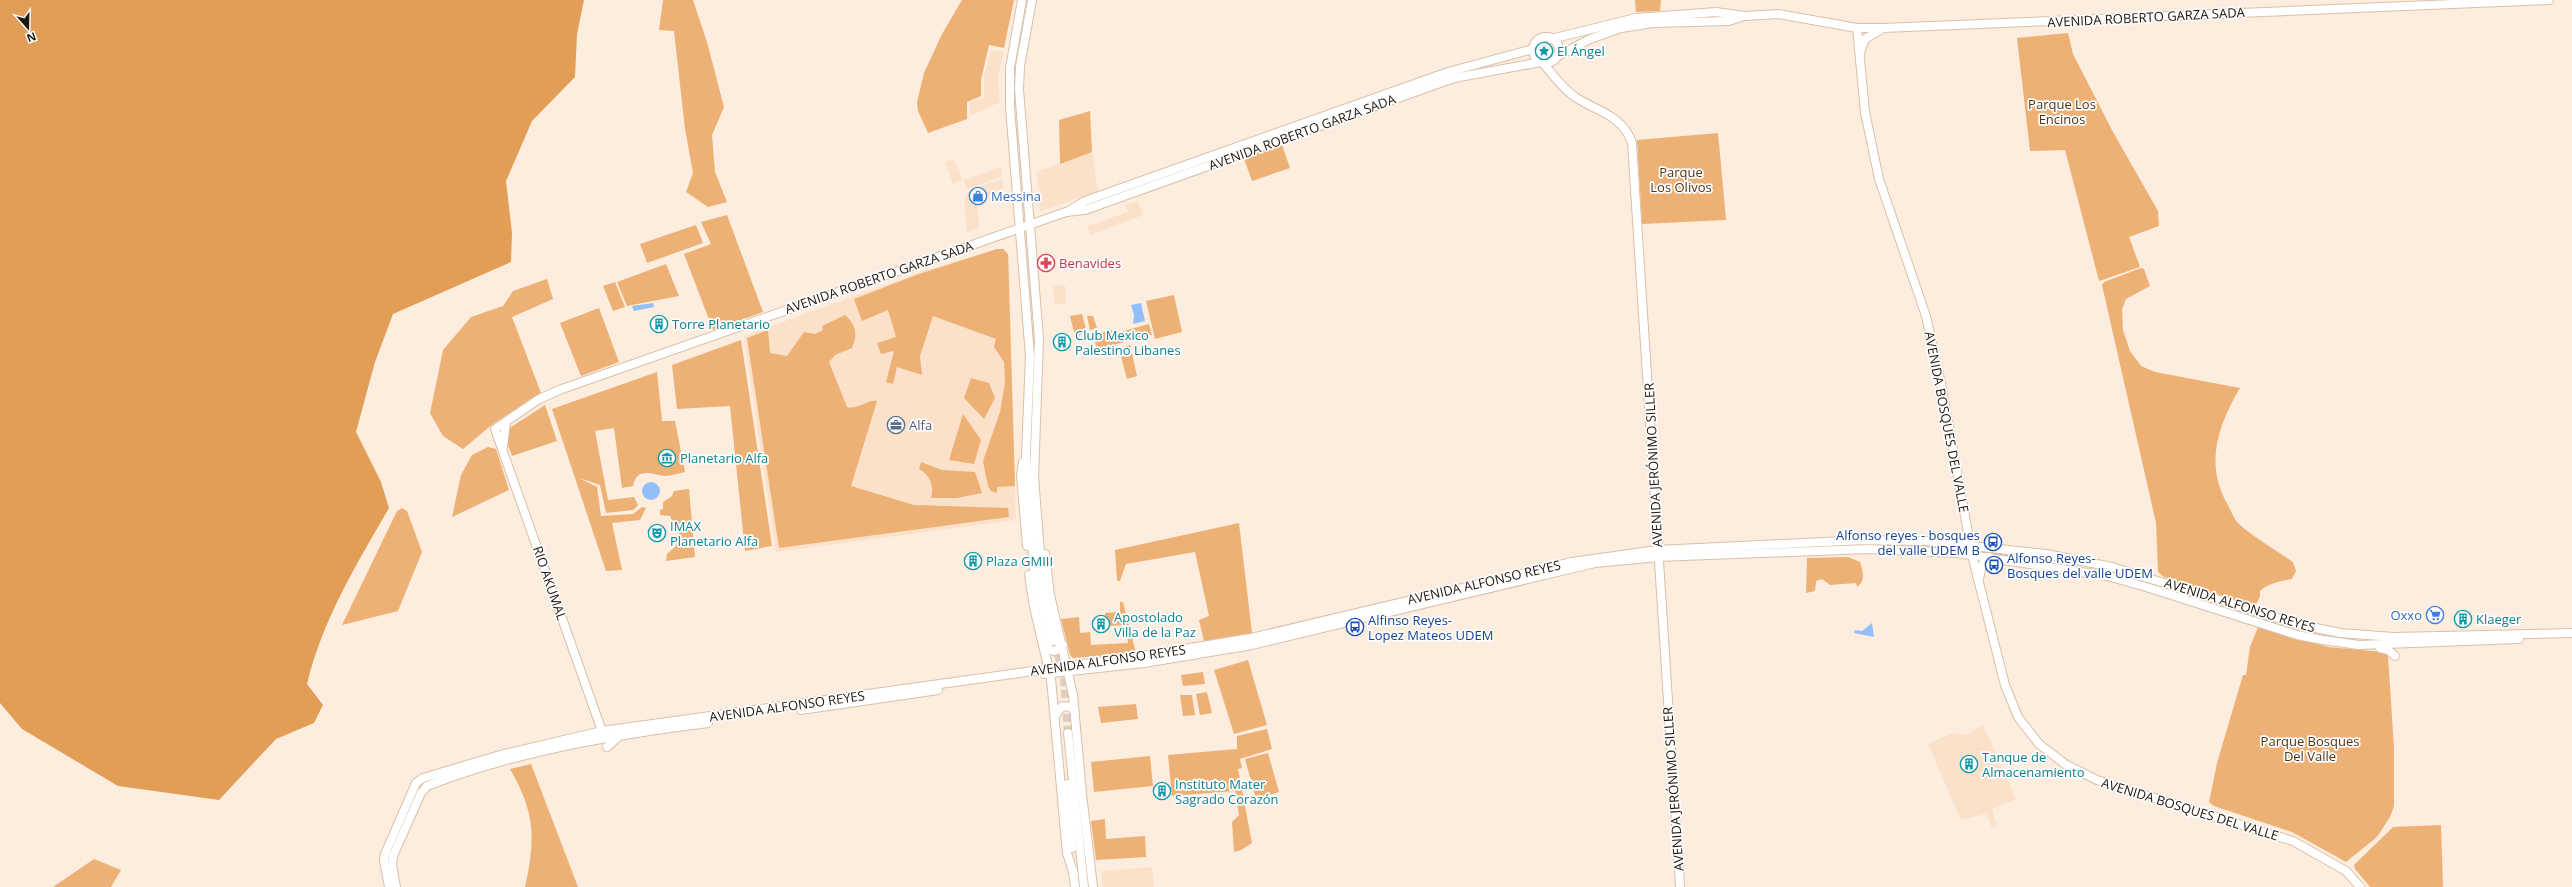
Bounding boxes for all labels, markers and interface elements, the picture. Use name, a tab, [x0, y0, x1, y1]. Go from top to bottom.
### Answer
street label: AVENIDA ROBERTO GARZA SADA	[2047, 3, 2246, 31]
north arrow	[8, 8, 48, 48]
text: N	[25, 29, 38, 46]
place icon: El Ángel	[1534, 41, 1554, 61]
place label: El Ángel	[1557, 42, 1605, 60]
street label: AVENIDA ROBERTO GARZA SADA	[1206, 89, 1399, 174]
park label: Parque Los Encinos	[2028, 95, 2096, 128]
park label: Parque Los Olivos	[1650, 163, 1712, 196]
shop icon: Messina	[968, 186, 988, 206]
place label: Messina	[991, 187, 1041, 205]
street label: AVENIDA ROBERTO GARZA SADA	[783, 236, 976, 318]
pharmacy icon: Benavides	[1036, 253, 1056, 273]
place label: Benavides	[1059, 254, 1121, 272]
building icon: Torre Planetario	[649, 314, 669, 334]
place label: Torre Planetario	[672, 315, 770, 333]
place label: Club Mexico Palestino Libanes	[1075, 326, 1181, 359]
street label: AVENIDA BOSQUES DEL VALLE	[1921, 330, 1973, 514]
building icon: Club Mexico Palestino Libanes	[1052, 332, 1072, 352]
street label: AVENIDA JERÓNIMO SILLER	[1640, 382, 1666, 548]
office icon: Alfa	[886, 415, 906, 435]
place label: Alfa	[909, 416, 932, 434]
museum icon: Planetario Alfa	[657, 448, 677, 468]
place label: Planetario Alfa	[680, 449, 768, 467]
place label: IMAX Planetario Alfa	[670, 517, 758, 550]
theatre icon: IMAX Planetario Alfa	[647, 523, 667, 543]
place label: Alfonso reyes - bosques del valle UDEM B	[1836, 526, 1980, 559]
bus stop icon: Alfonso reyes - bosques del valle UDEM B	[1983, 532, 2003, 552]
street label: RIO AKUMAL	[529, 543, 571, 623]
place label: Alfonso Reyes- Bosques del valle UDEM	[2007, 549, 2153, 582]
building icon: Plaza GMIII	[963, 551, 983, 571]
place label: Plaza GMIII	[986, 552, 1053, 570]
bus stop icon: Alfonso Reyes- Bosques del valle UDEM	[1984, 555, 2004, 575]
street label: AVENIDA ALFONSO REYES	[1406, 556, 1562, 608]
street label: AVENIDA ALFONSO REYES	[2162, 573, 2318, 637]
supermarket icon: Oxxo	[2425, 605, 2445, 625]
place label: Oxxo	[2390, 606, 2422, 624]
place label: Apostolado Villa de la Paz	[1114, 608, 1196, 641]
building icon: Klaeger	[2453, 609, 2473, 629]
place label: Klaeger	[2476, 610, 2522, 628]
place label: Alfinso Reyes- Lopez Mateos UDEM	[1368, 611, 1493, 644]
building icon: Apostolado Villa de la Paz	[1091, 614, 1111, 634]
bus stop icon: Alfinso Reyes- Lopez Mateos UDEM	[1345, 617, 1365, 637]
street label: AVENIDA ALFONSO REYES	[1029, 640, 1187, 680]
street label: AVENIDA ALFONSO REYES	[708, 686, 866, 726]
street label: AVENIDA JERÓNIMO SILLER	[1658, 706, 1688, 872]
park label: Parque Bosques Del Valle	[2261, 732, 2359, 765]
place label: Tanque de Almacenamiento	[1982, 748, 2085, 781]
building icon: Tanque de Almacenamiento	[1959, 754, 1979, 774]
street label: AVENIDA BOSQUES DEL VALLE	[2099, 773, 2281, 845]
place label: Instituto Mater Sagrado Corazón	[1175, 775, 1279, 808]
building icon: Instituto Mater Sagrado Corazón	[1152, 781, 1172, 801]

